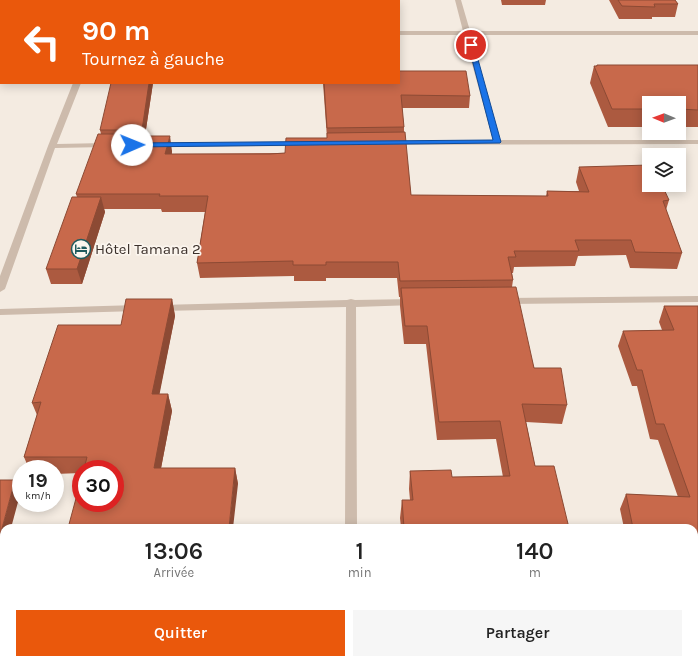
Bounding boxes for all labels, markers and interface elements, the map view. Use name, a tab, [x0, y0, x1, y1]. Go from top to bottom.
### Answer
text: 90 m	[82, 14, 150, 47]
icon: left	[16, 16, 68, 68]
pin	[454, 28, 488, 62]
icon: arrive	[460, 34, 482, 56]
text: Tournez à gauche	[82, 48, 224, 70]
north arrow	[642, 96, 686, 140]
map controls	[642, 96, 686, 192]
position arrow	[111, 124, 153, 166]
button: layers	[642, 148, 686, 192]
hotel icon: Hôtel Tamana 2	[70, 238, 92, 260]
place label: Hôtel Tamana 2	[95, 240, 201, 258]
speed limit sign: 30	[72, 460, 124, 512]
text: 19	[28, 469, 48, 492]
text: km/h	[25, 490, 51, 502]
text: 13:06	[145, 537, 203, 565]
text: 1	[355, 537, 364, 565]
text: 140	[516, 537, 553, 565]
text: Arrivée	[154, 565, 194, 580]
text: min	[348, 565, 372, 580]
text: m	[529, 565, 541, 580]
button: Quitter	[16, 610, 345, 656]
button: Partager	[353, 610, 682, 656]

